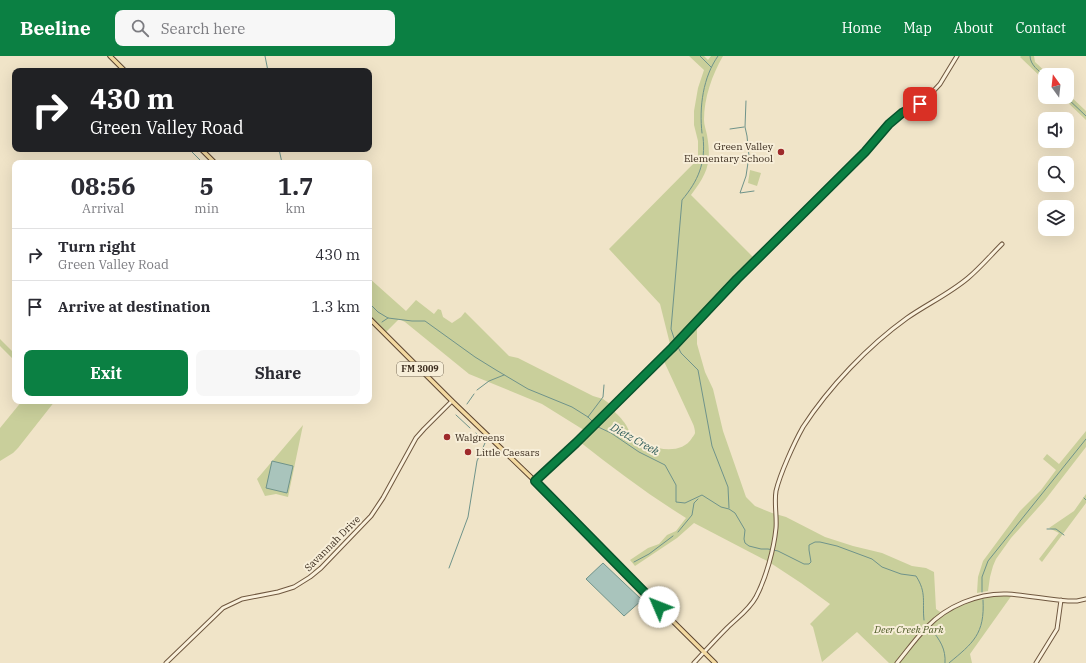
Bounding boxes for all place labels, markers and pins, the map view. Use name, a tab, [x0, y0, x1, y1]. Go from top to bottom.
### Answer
pin	[903, 87, 937, 121]
place label: Green Valley Elementary School	[684, 140, 774, 165]
marker: Green Valley Elementary School	[776, 147, 786, 157]
place label: Walgreens	[455, 431, 505, 444]
marker: Walgreens	[442, 432, 452, 442]
place label: Little Caesars	[476, 446, 540, 459]
marker: Little Caesars	[463, 447, 473, 457]

